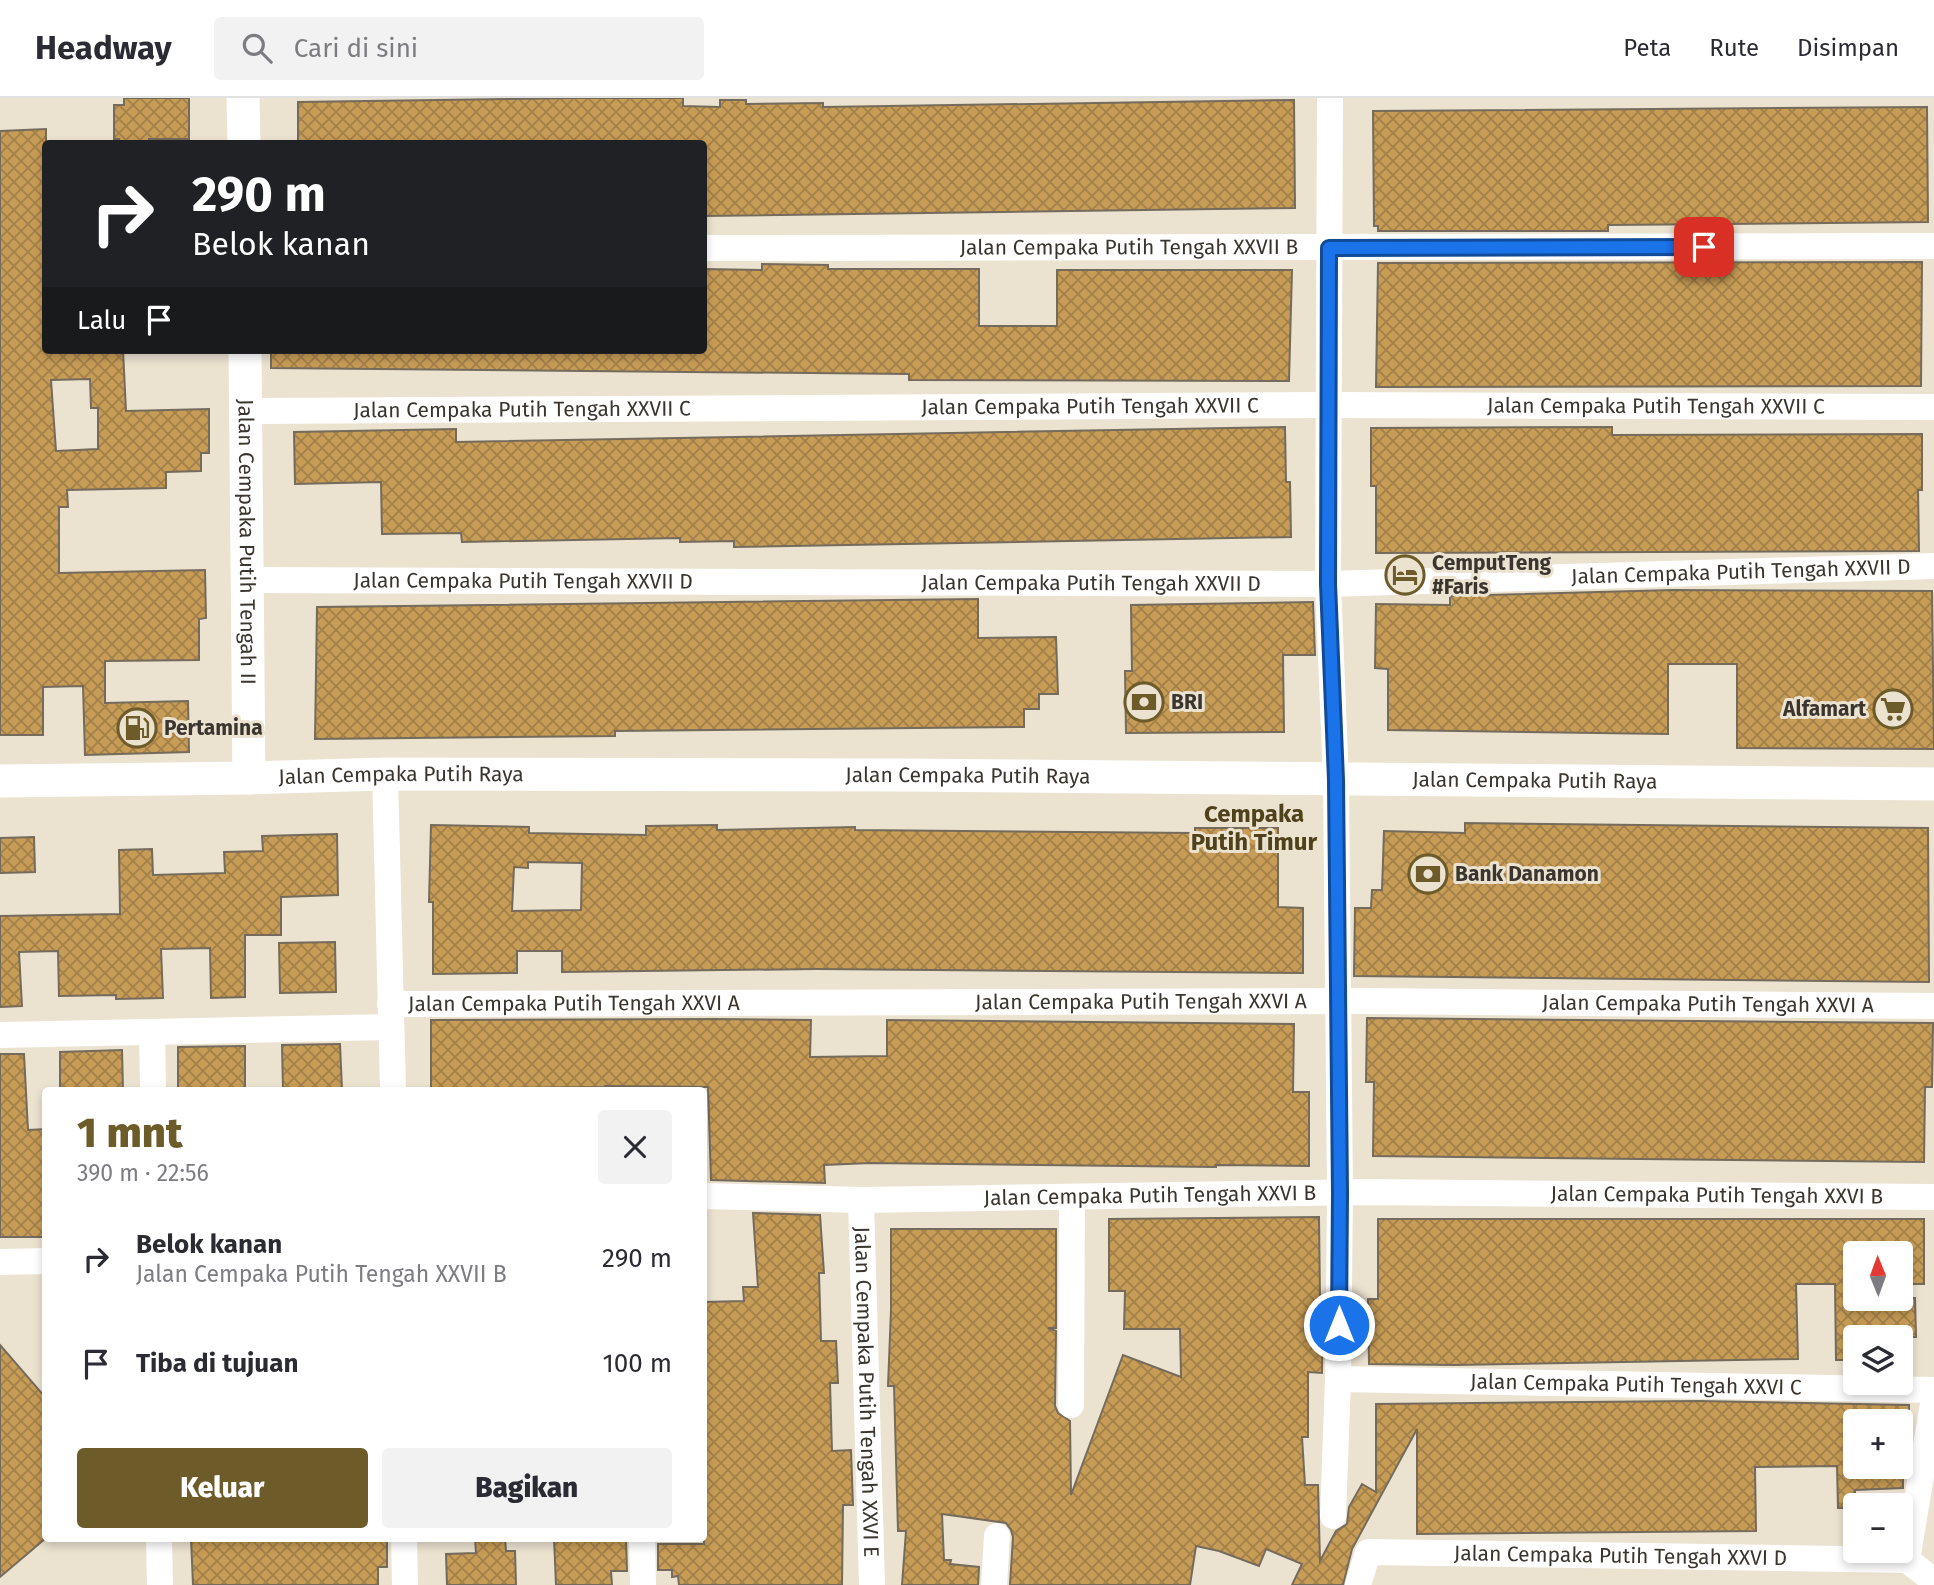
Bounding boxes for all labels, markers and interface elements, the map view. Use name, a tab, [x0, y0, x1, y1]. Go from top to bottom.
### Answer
search box	[214, 17, 704, 80]
text: Headway	[35, 28, 172, 68]
icon: search	[238, 29, 276, 67]
text: Cari di sini	[294, 33, 418, 64]
text: Peta	[1623, 34, 1671, 62]
text: Rute	[1709, 34, 1759, 62]
text: Disimpan	[1797, 34, 1899, 62]
text: 290 m	[192, 165, 326, 224]
icon: right	[77, 168, 168, 259]
pin	[1674, 217, 1734, 277]
text: Belok kanan	[192, 225, 370, 263]
icon: arrive	[1685, 228, 1723, 266]
street label: Jalan Cempaka Putih Tengah XXVII B	[960, 234, 1298, 261]
icon: arrive	[140, 301, 178, 339]
text: Lalu	[77, 305, 126, 336]
street label: Jalan Cempaka Putih Tengah XXVII C	[921, 392, 1259, 420]
street label: Jalan Cempaka Putih Tengah XXVII C	[1487, 393, 1825, 420]
street label: Jalan Cempaka Putih Tengah XXVII C	[353, 396, 691, 423]
street label: Jalan Cempaka Putih Tengah II	[232, 399, 261, 685]
place label: CemputTeng #Faris	[1432, 550, 1552, 600]
hotel icon: CemputTeng #Faris	[1384, 554, 1426, 596]
street label: Jalan Cempaka Putih Tengah XXVII D	[1571, 554, 1911, 590]
street label: Jalan Cempaka Putih Tengah XXVII D	[353, 567, 693, 595]
street label: Jalan Cempaka Putih Tengah XXVII D	[921, 569, 1261, 597]
bank icon: BRI	[1123, 681, 1165, 723]
supermarket icon: Alfamart	[1872, 688, 1914, 730]
place label: BRI	[1171, 689, 1203, 715]
place label: Alfamart	[1782, 696, 1867, 722]
fuel station icon: Pertamina	[116, 707, 158, 749]
place label: Pertamina	[164, 715, 263, 741]
street label: Jalan Cempaka Putih Raya	[278, 761, 524, 790]
street label: Jalan Cempaka Putih Raya	[845, 762, 1091, 790]
street label: Jalan Cempaka Putih Raya	[1412, 766, 1658, 795]
district label: Cempaka Putih Timur	[1191, 800, 1318, 856]
bank icon: Bank Danamon	[1407, 853, 1449, 895]
place label: Bank Danamon	[1455, 861, 1599, 887]
street label: Jalan Cempaka Putih Tengah XXVI A	[975, 988, 1307, 1015]
street label: Jalan Cempaka Putih Tengah XXVI A	[408, 990, 740, 1017]
street label: Jalan Cempaka Putih Tengah XXVI A	[1542, 990, 1874, 1018]
text: 1 mnt	[77, 1108, 182, 1158]
button: close	[598, 1110, 672, 1184]
text: 390 m · 22:56	[77, 1159, 209, 1187]
street label: Jalan Cempaka Putih Tengah XXVI B	[983, 1180, 1316, 1211]
street label: Jalan Cempaka Putih Tengah XXVI B	[1550, 1181, 1883, 1210]
street label: Jalan Cempaka Putih Tengah XXVI E	[849, 1226, 884, 1558]
text: Belok kanan	[136, 1229, 282, 1260]
icon: right	[77, 1240, 115, 1278]
north arrow	[1843, 1241, 1913, 1311]
map controls	[1843, 1241, 1913, 1563]
text: 290 m	[602, 1243, 672, 1274]
text: Jalan Cempaka Putih Tengah XXVII B	[136, 1260, 507, 1288]
position arrow	[1302, 1288, 1376, 1362]
button: layers	[1843, 1325, 1913, 1395]
icon: arrive	[77, 1345, 115, 1383]
text: Tiba di tujuan	[136, 1348, 298, 1379]
text: 100 m	[603, 1348, 672, 1379]
street label: Jalan Cempaka Putih Tengah XXVI C	[1470, 1368, 1802, 1401]
button: +	[1843, 1409, 1913, 1479]
button: Keluar	[77, 1448, 368, 1528]
button: Bagikan	[382, 1448, 672, 1528]
button: −	[1843, 1493, 1913, 1563]
street label: Jalan Cempaka Putih Tengah XXVI D	[1454, 1540, 1787, 1571]

